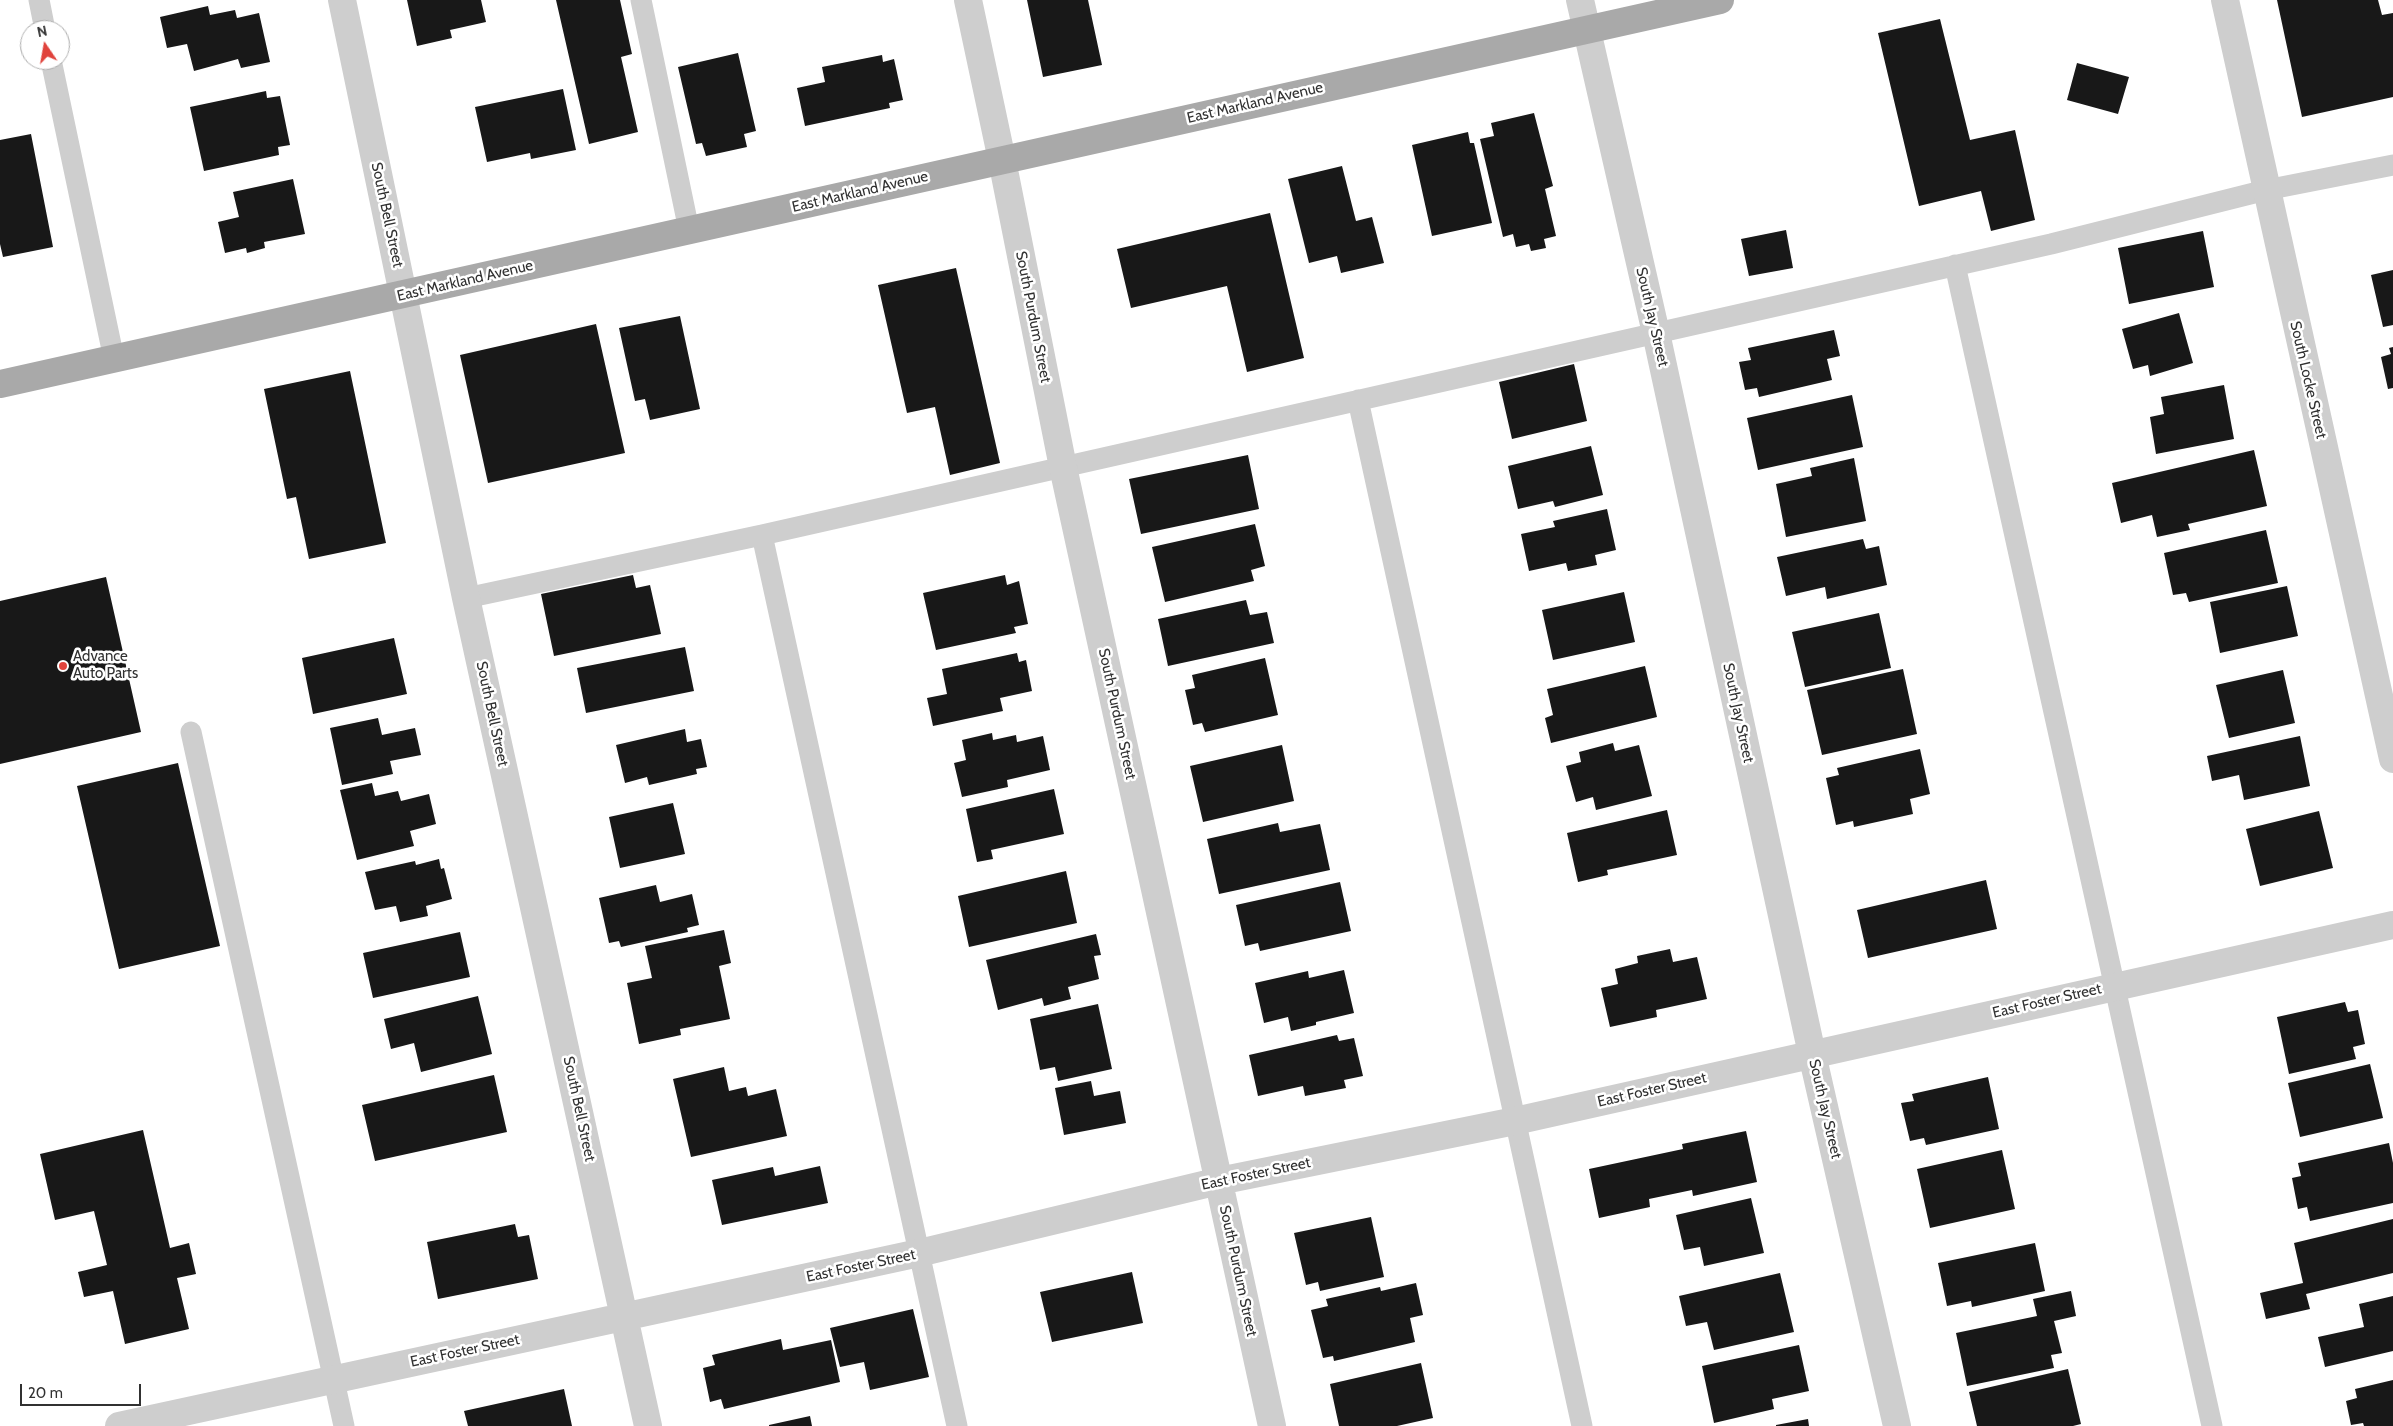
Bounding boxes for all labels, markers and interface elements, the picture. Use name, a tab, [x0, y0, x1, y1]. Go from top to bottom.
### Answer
north arrow	[20, 20, 70, 70]
text: N	[35, 21, 49, 41]
street label: East Markland Avenue	[1185, 79, 1325, 127]
street label: South Bell Street	[367, 161, 407, 269]
street label: East Markland Avenue	[790, 168, 930, 216]
street label: South Purdum Street	[1011, 250, 1055, 384]
street label: East Markland Avenue	[395, 257, 535, 305]
street label: South Jay Street	[1632, 266, 1672, 368]
street label: South Locke Street	[2286, 320, 2330, 440]
street label: South Purdum Street	[1094, 647, 1140, 781]
place label: Advance Auto Parts	[73, 648, 138, 683]
marker: Advance Auto Parts	[57, 660, 69, 672]
street label: South Bell Street	[472, 660, 512, 768]
street label: South Jay Street	[1719, 661, 1757, 765]
street label: East Foster Street	[1991, 980, 2103, 1022]
street label: South Bell Street	[559, 1055, 599, 1163]
street label: South Jay Street	[1805, 1058, 1845, 1160]
street label: East Foster Street	[1596, 1069, 1708, 1111]
street label: East Foster Street	[1200, 1154, 1312, 1194]
street label: South Purdum Street	[1215, 1204, 1261, 1338]
street label: East Foster Street	[805, 1246, 917, 1286]
street label: East Foster Street	[409, 1331, 521, 1371]
scale bar	[22, 1374, 144, 1406]
text: 20 m	[28, 1384, 63, 1402]

